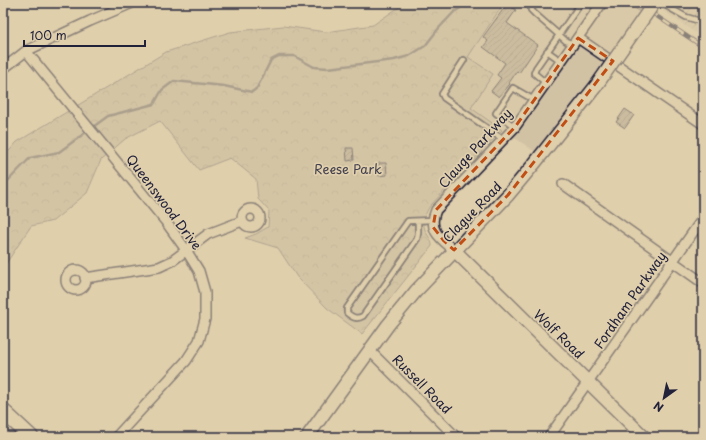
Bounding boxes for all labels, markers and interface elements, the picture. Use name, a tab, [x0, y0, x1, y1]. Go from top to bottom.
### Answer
scale bar	[24, 22, 145, 48]
text: 100 m	[30, 26, 67, 44]
street label: Clauge Parkway	[434, 103, 516, 192]
street label: Queenswood Drive	[122, 150, 207, 254]
park label: Reese Park	[314, 159, 382, 178]
street label: Clague Road	[438, 177, 506, 246]
street label: Fordham Parkway	[589, 247, 670, 352]
street label: Wolf Road	[530, 305, 589, 363]
street label: Russell Road	[388, 350, 456, 418]
north arrow	[644, 378, 684, 418]
text: N	[650, 397, 667, 416]

